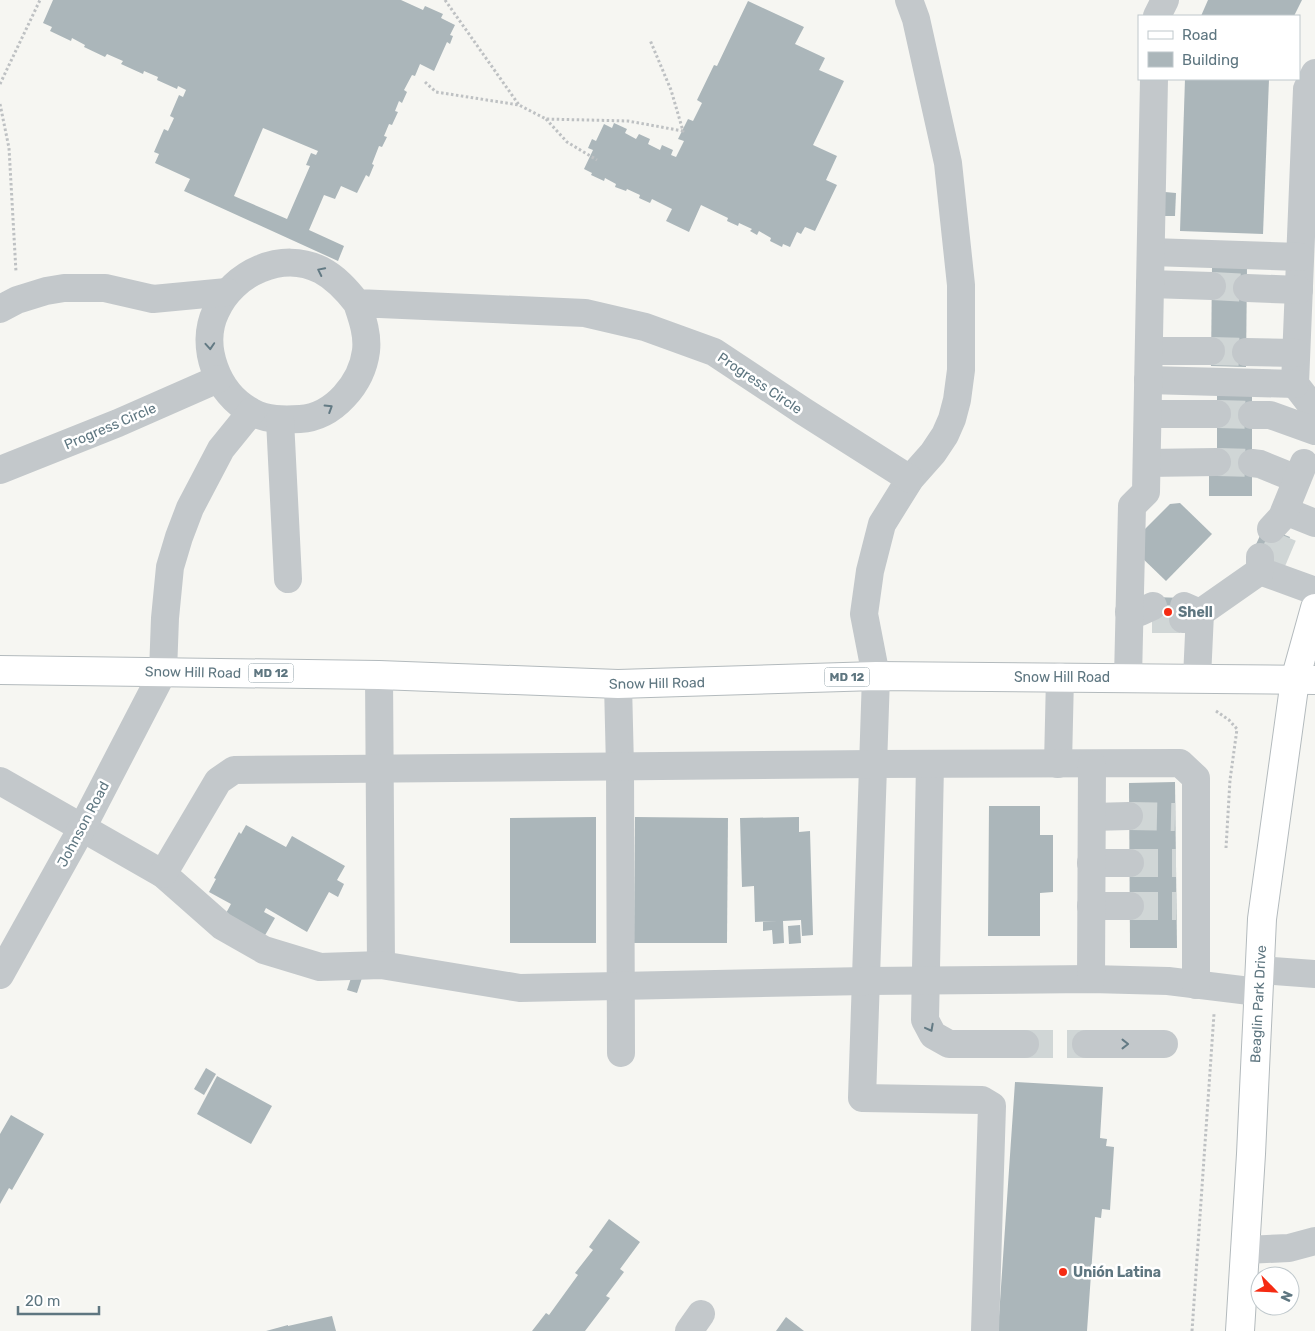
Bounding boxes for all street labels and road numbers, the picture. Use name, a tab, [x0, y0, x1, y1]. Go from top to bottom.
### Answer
street label: Progress Circle	[714, 349, 805, 418]
street label: Progress Circle	[62, 399, 159, 453]
street label: Snow Hill Road	[145, 663, 241, 682]
road number: MD 12	[248, 664, 294, 682]
road number: MD 12	[824, 668, 870, 686]
street label: Snow Hill Road	[1014, 669, 1110, 686]
street label: Snow Hill Road	[609, 674, 705, 693]
street label: Johnson Road	[54, 779, 113, 870]
street label: Beaglin Park Drive	[1247, 944, 1270, 1063]

